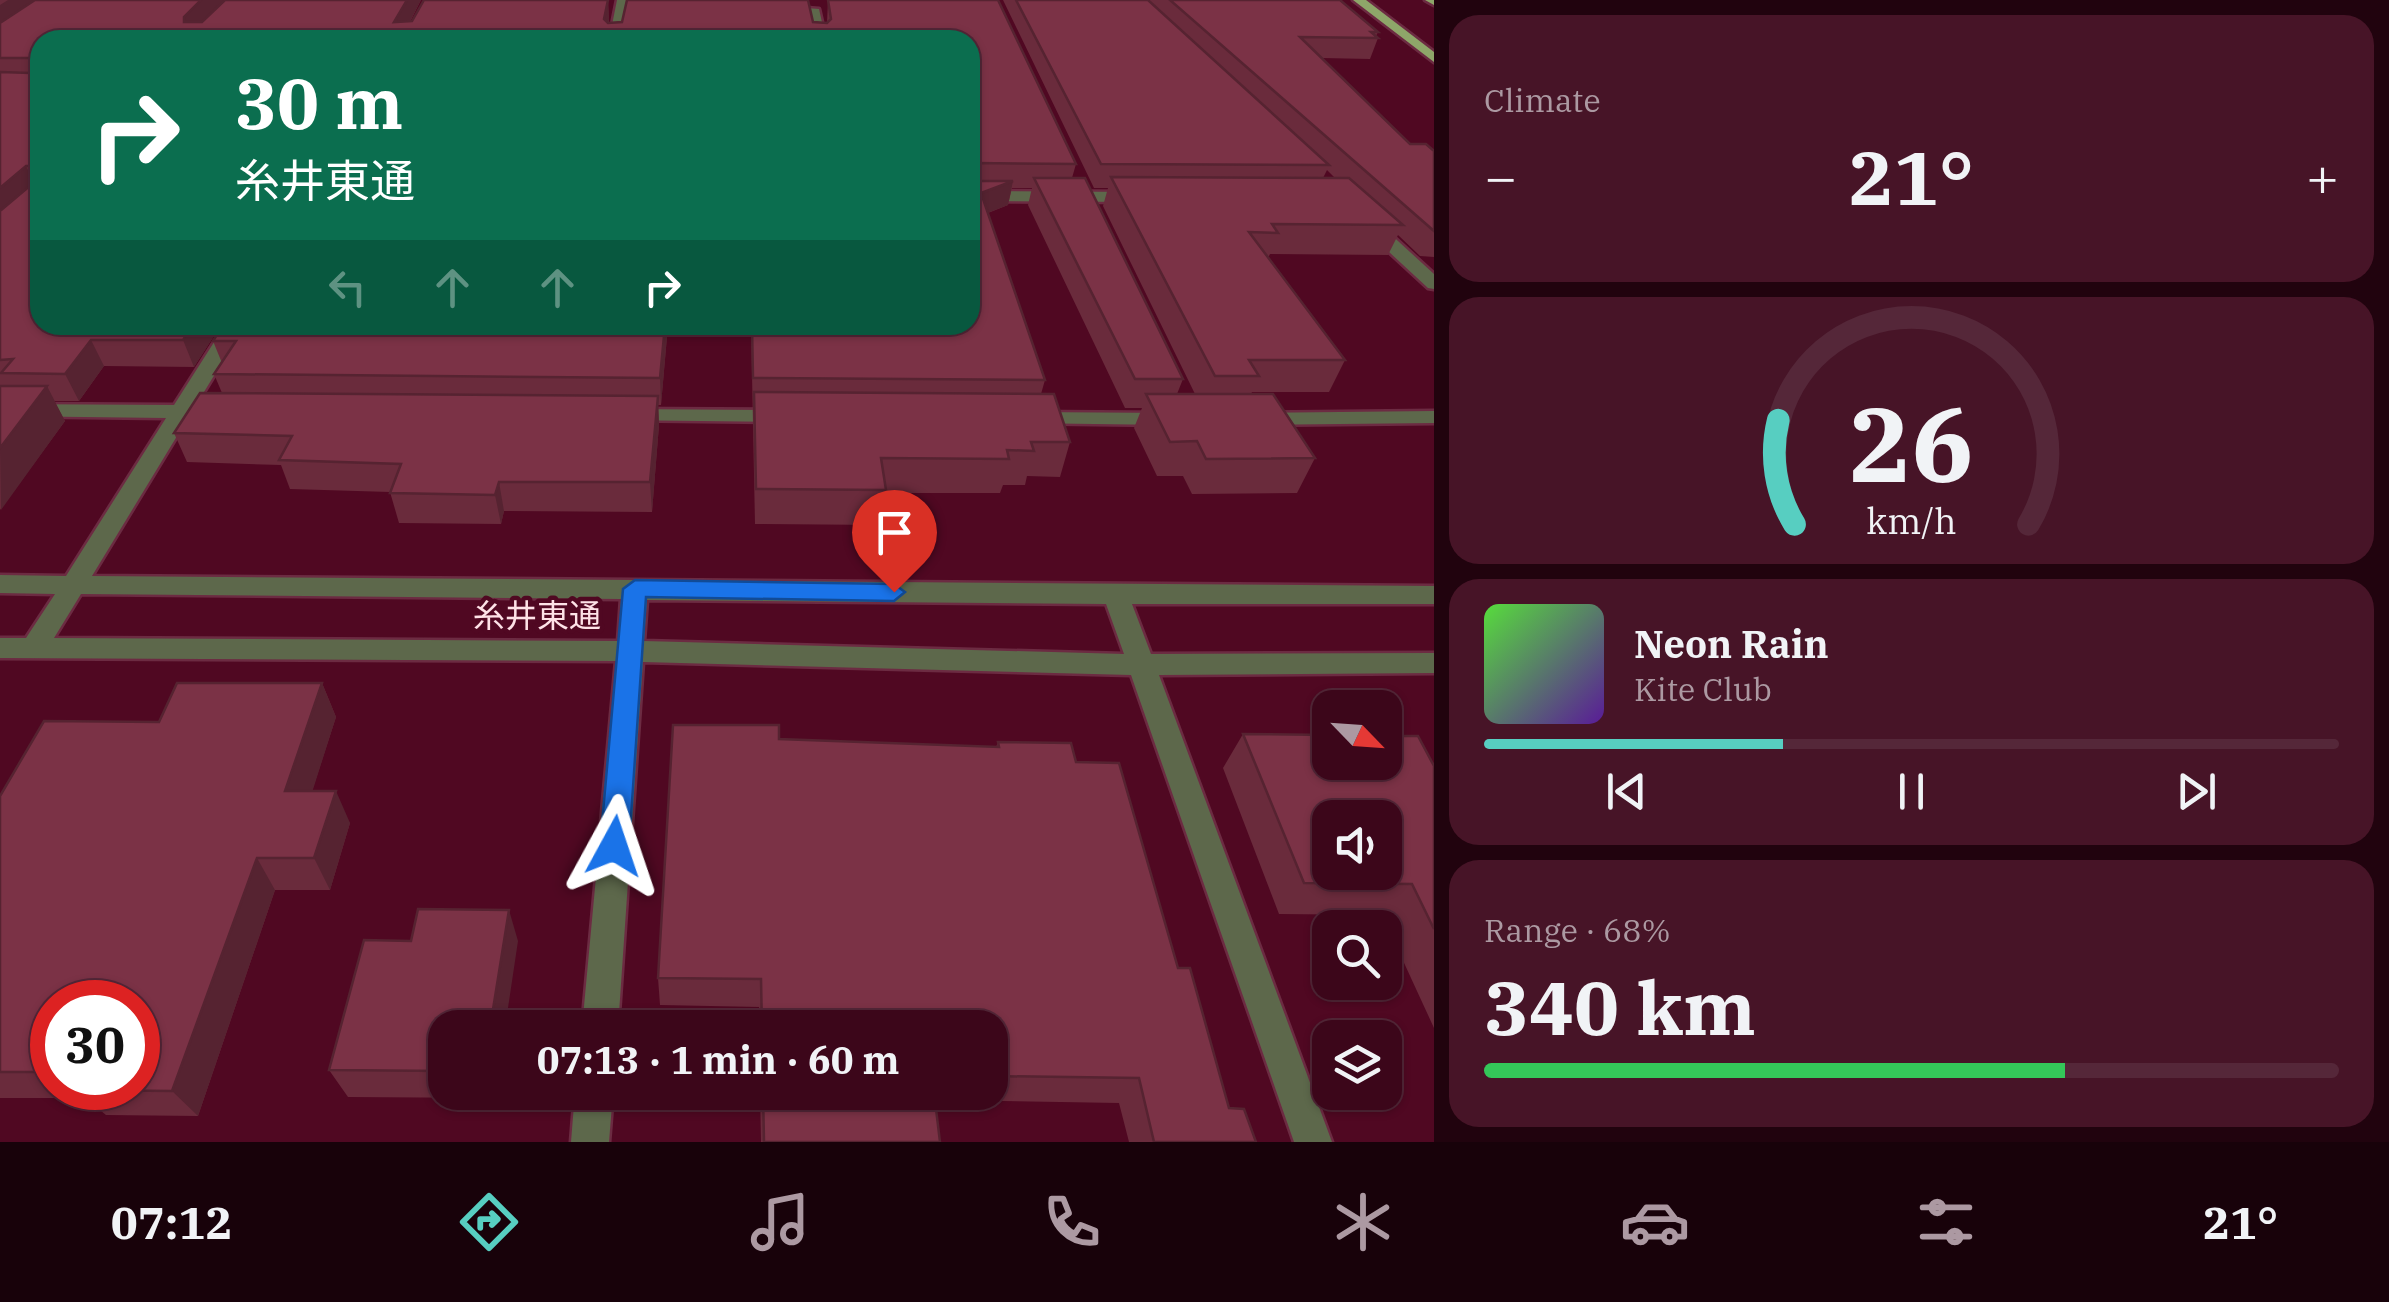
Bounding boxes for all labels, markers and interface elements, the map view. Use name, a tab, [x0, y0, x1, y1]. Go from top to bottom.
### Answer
text: 30 m	[235, 57, 403, 148]
icon: right	[70, 70, 200, 200]
text: Climate	[1484, 79, 1601, 121]
text: 21°	[1849, 128, 1974, 226]
text: −	[1484, 141, 1517, 212]
text: +	[2306, 141, 2339, 212]
text: 糸井東通	[235, 151, 415, 209]
icon: left	[320, 260, 375, 315]
icon: ahead	[425, 260, 480, 315]
icon: ahead	[530, 260, 585, 315]
icon: right	[635, 260, 690, 315]
text: 26	[1849, 375, 1974, 511]
pin	[852, 490, 937, 593]
text: km/h	[1866, 497, 1957, 544]
icon: arrive	[867, 505, 922, 560]
street label: 糸井東通	[473, 594, 601, 636]
text: Neon Rain	[1634, 619, 1829, 668]
text: Kite Club	[1634, 668, 1772, 710]
north arrow	[1312, 690, 1402, 780]
map controls	[1312, 690, 1402, 1110]
icon: previous	[1599, 764, 1654, 819]
icon: pause	[1884, 764, 1939, 819]
icon: next	[2169, 764, 2224, 819]
position arrow	[562, 794, 666, 898]
button: sound	[1312, 800, 1402, 890]
text: Range · 68%	[1484, 909, 1671, 951]
button: search	[1312, 910, 1402, 1000]
text: 340 km	[1484, 958, 1756, 1056]
speed limit sign: 30	[30, 980, 160, 1110]
button: layers	[1312, 1020, 1402, 1110]
text: 07:13 · 1 min · 60 m	[537, 1035, 899, 1084]
icon: directions	[454, 1187, 524, 1257]
icon: music	[745, 1187, 815, 1257]
icon: phone	[1037, 1187, 1107, 1257]
icon: climate	[1328, 1187, 1398, 1257]
icon: car	[1620, 1187, 1690, 1257]
icon: filters	[1911, 1187, 1981, 1257]
text: 07:12	[111, 1193, 232, 1251]
text: 21°	[2203, 1193, 2278, 1251]

